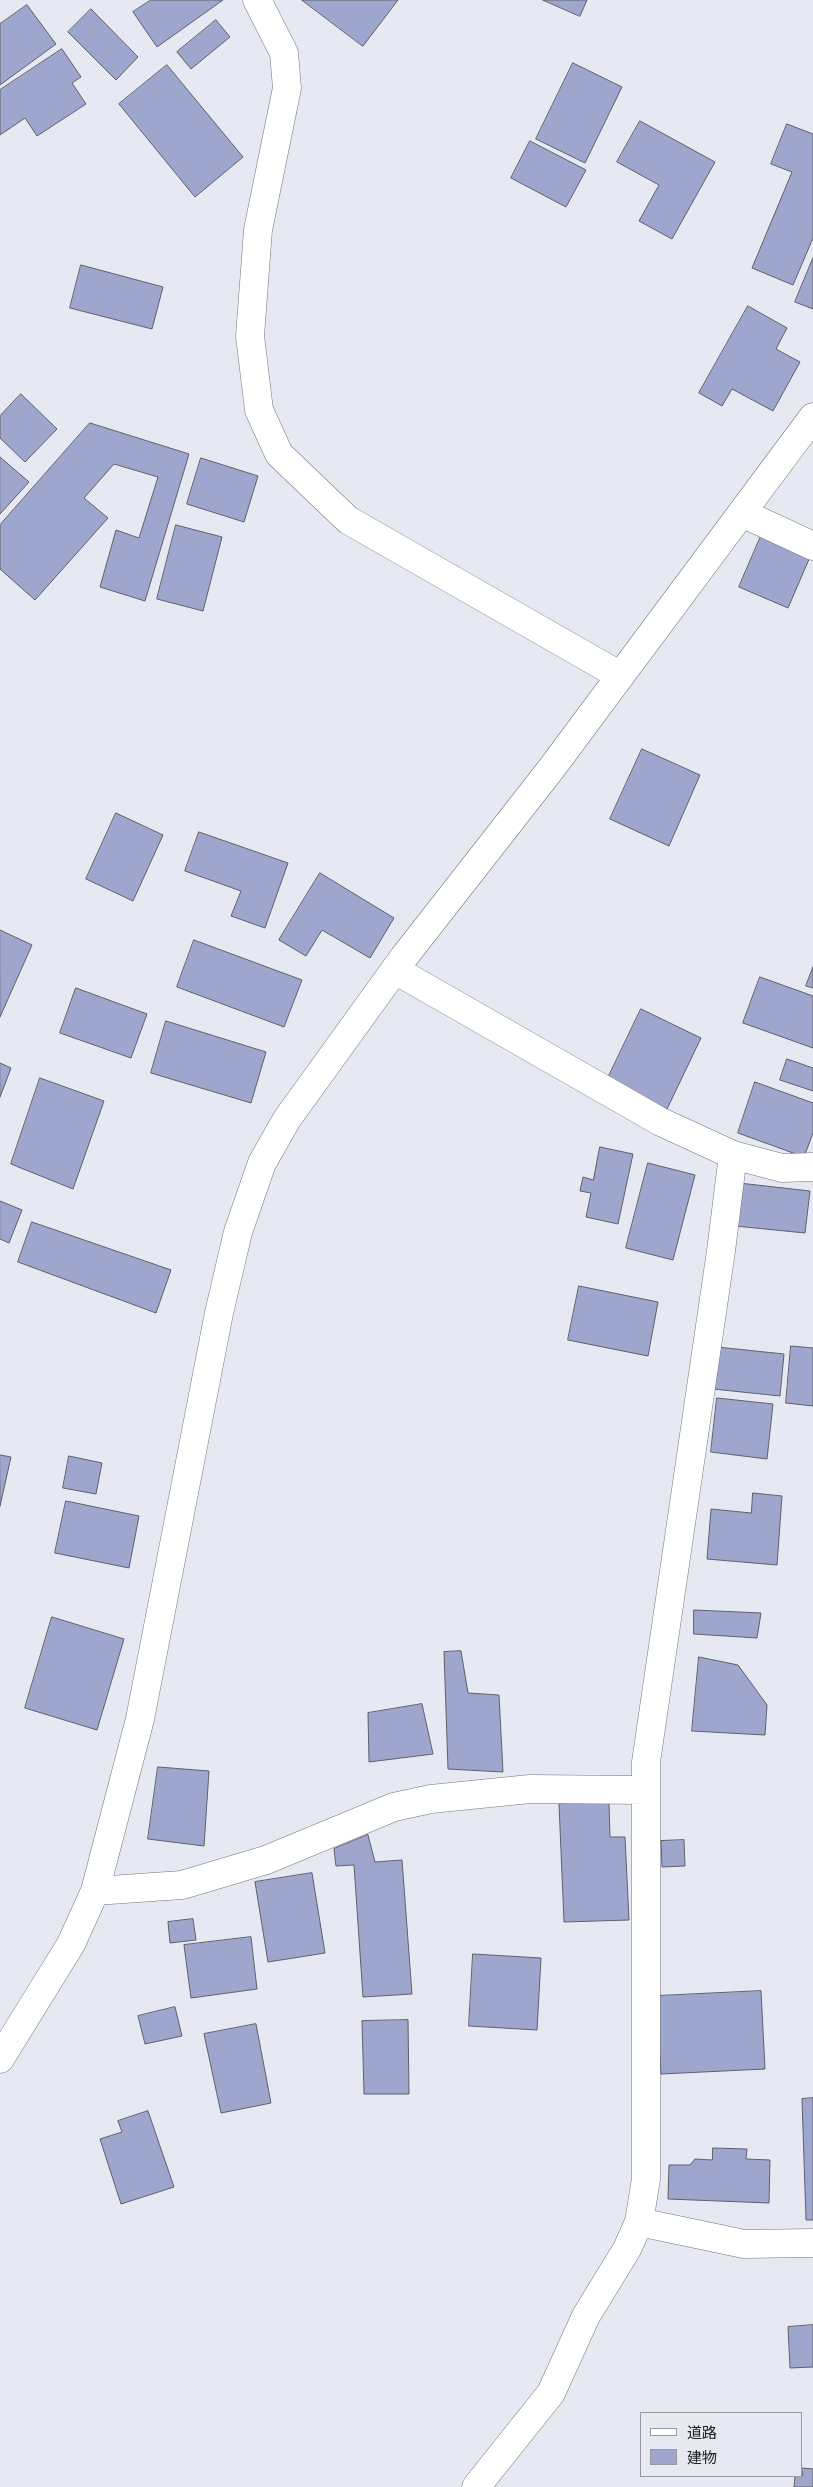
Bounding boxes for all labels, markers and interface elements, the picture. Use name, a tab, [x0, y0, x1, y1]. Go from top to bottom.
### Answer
legend	[640, 2412, 803, 2477]
text: 道路	[687, 2420, 717, 2443]
text: 建物	[687, 2445, 717, 2468]

